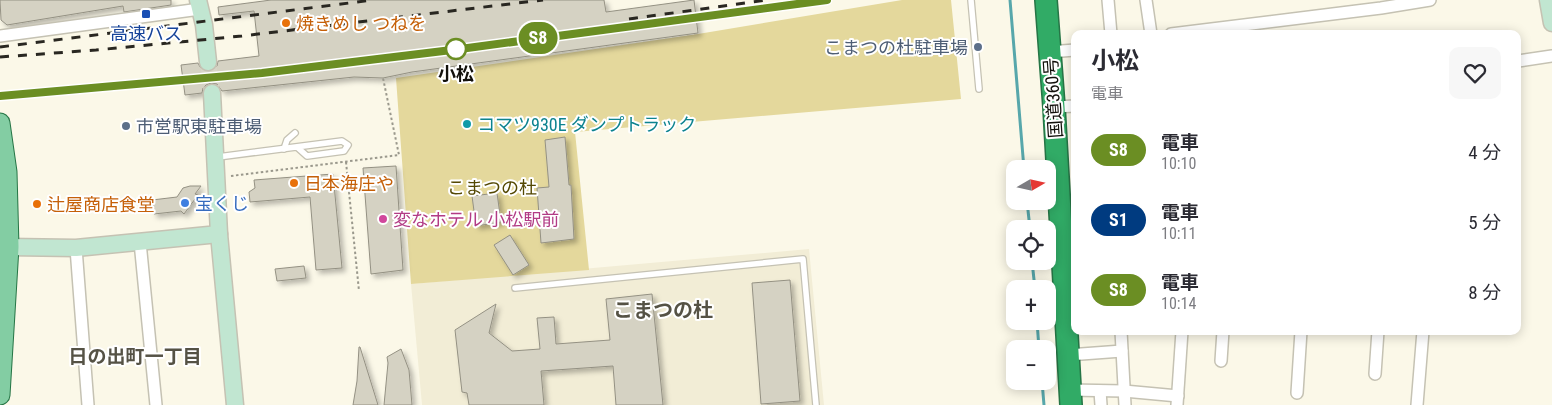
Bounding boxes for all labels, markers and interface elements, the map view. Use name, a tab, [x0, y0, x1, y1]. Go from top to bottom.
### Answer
marker: 高速バス	[140, 8, 152, 20]
place label: 焼きめし つねを	[296, 13, 426, 34]
marker: 焼きめし つねを	[280, 17, 292, 29]
line badge: S8	[516, 22, 560, 54]
place label: 高速バス	[110, 23, 182, 44]
text: S8	[529, 27, 547, 48]
place label: こまつの杜駐車場	[824, 37, 968, 58]
marker: 小松	[445, 38, 467, 60]
marker: こまつの杜駐車場	[972, 41, 984, 53]
text: 小松	[1091, 47, 1139, 75]
button: heart	[1449, 47, 1501, 99]
street label: 国道360号	[1040, 57, 1066, 139]
place label: 小松	[438, 63, 474, 84]
text: 電車	[1091, 84, 1123, 103]
place label: コマツ930E ダンプトラック	[477, 114, 696, 135]
place label: 市営駅東駐車場	[136, 116, 262, 137]
marker: コマツ930E ダンプトラック	[461, 118, 473, 130]
marker: 市営駅東駐車場	[120, 120, 132, 132]
text: 電車	[1161, 131, 1199, 154]
text: S8	[1109, 139, 1128, 160]
text: 4 分	[1468, 141, 1501, 164]
text: 10:10	[1161, 154, 1196, 173]
north arrow	[1006, 160, 1056, 210]
map controls	[1006, 160, 1056, 390]
place label: 日本海庄や	[304, 173, 394, 194]
marker: 日本海庄や	[288, 177, 300, 189]
park label: こまつの杜	[447, 177, 537, 198]
place label: 宝くじ	[195, 193, 249, 214]
place label: 辻屋商店食堂	[47, 194, 155, 215]
marker: 宝くじ	[179, 197, 191, 209]
marker: 辻屋商店食堂	[31, 198, 43, 210]
text: 電車	[1161, 201, 1199, 224]
place label: 変なホテル 小松駅前	[393, 209, 559, 230]
text: S1	[1109, 209, 1128, 230]
text: 5 分	[1468, 211, 1501, 234]
marker: 変なホテル 小松駅前	[377, 213, 389, 225]
button: locate	[1006, 220, 1056, 270]
text: 10:11	[1161, 224, 1196, 243]
text: 電車	[1161, 271, 1199, 294]
text: S8	[1109, 279, 1128, 300]
button: +	[1006, 280, 1056, 330]
text: 8 分	[1468, 281, 1501, 304]
text: 10:14	[1161, 294, 1196, 313]
district label: こまつの杜	[613, 298, 713, 322]
button: −	[1006, 340, 1056, 390]
district label: 日の出町一丁目	[68, 345, 202, 368]

